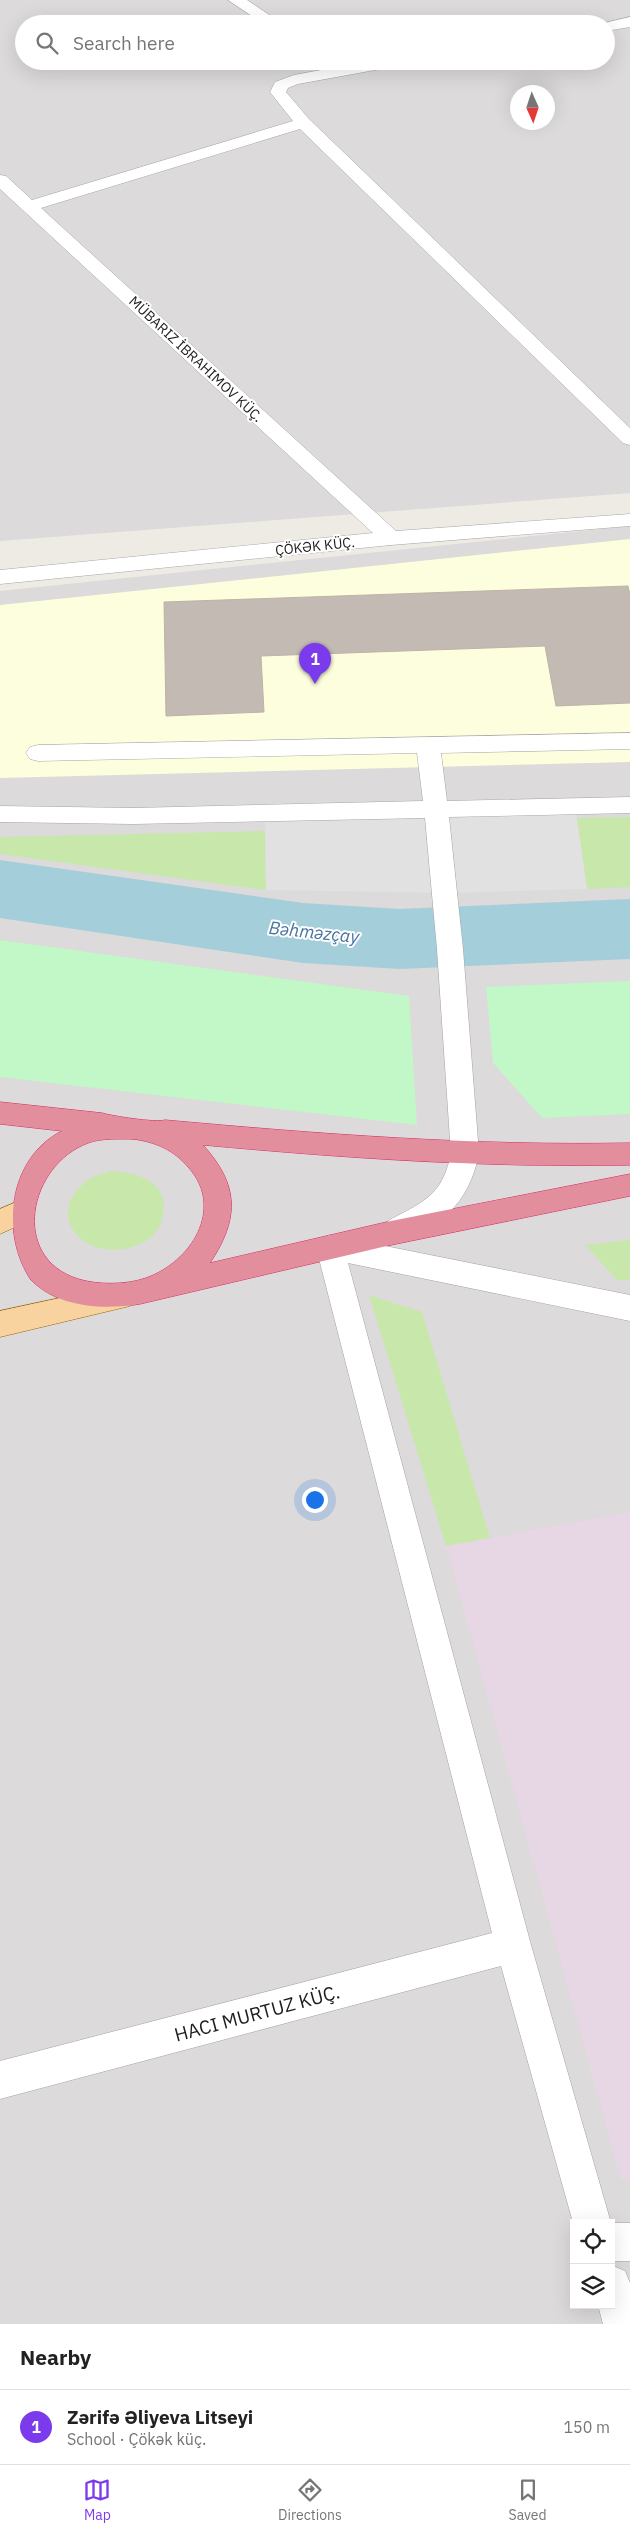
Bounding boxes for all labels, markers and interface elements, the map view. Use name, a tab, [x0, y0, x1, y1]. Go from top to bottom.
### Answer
search box	[15, 15, 615, 70]
icon: search	[33, 29, 61, 57]
text: Search here	[73, 31, 175, 55]
north arrow	[510, 85, 555, 130]
street label: MÜBARIZ İBRAHIMOV KÜÇ.	[125, 292, 267, 426]
street label: ÇÖKƏK KÜÇ.	[274, 533, 356, 559]
pin: 1	[299, 643, 331, 684]
water label: Bəhməzçay	[268, 916, 362, 948]
your location	[302, 1487, 328, 1513]
street label: HACI MURTUZ KÜÇ.	[172, 1979, 342, 2047]
map controls	[570, 2219, 615, 2309]
button: locate	[570, 2219, 615, 2264]
button: layers	[570, 2264, 615, 2309]
text: Nearby	[20, 2343, 91, 2371]
text: Zərifə Əliyeva Litseyi	[67, 2405, 253, 2429]
text: 1	[31, 2417, 41, 2437]
text: 150 m	[563, 2417, 610, 2437]
text: School · Çökək küç.	[67, 2429, 206, 2449]
tab: Map	[83, 2476, 111, 2524]
tab: Directions	[278, 2476, 342, 2524]
tab: Saved	[509, 2476, 547, 2524]

